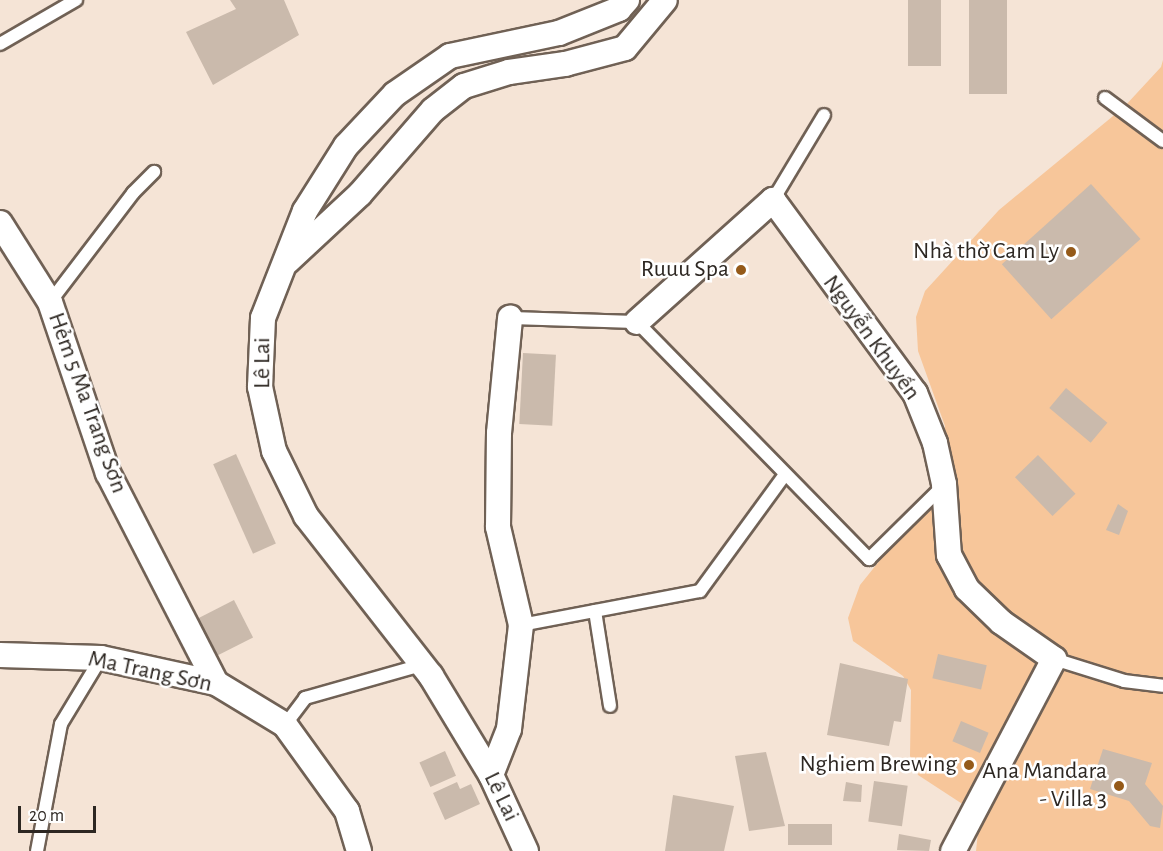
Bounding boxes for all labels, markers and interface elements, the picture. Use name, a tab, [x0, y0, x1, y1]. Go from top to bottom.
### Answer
place label: Nhà thờ Cam Ly	[913, 238, 1059, 266]
marker: Nhà thờ Cam Ly	[1064, 245, 1078, 259]
place label: Ruuu Spa	[641, 256, 729, 284]
marker: Ruuu Spa	[734, 263, 748, 277]
street label: Nguyễn Khuyến	[816, 270, 926, 406]
street label: Hẻm 5 Ma Trang Sơn	[41, 309, 133, 497]
street label: Lê Lai	[249, 337, 277, 389]
street label: Ma Trang Sơn	[85, 645, 215, 699]
place label: Nghiem Brewing	[800, 751, 957, 779]
marker: Nghiem Brewing	[962, 758, 976, 772]
place label: Ana Mandara - Villa 3	[982, 758, 1107, 814]
street label: Lê Lai	[477, 768, 525, 826]
marker: Ana Mandara - Villa 3	[1112, 779, 1126, 793]
scale bar	[21, 794, 99, 832]
text: 20 m	[29, 807, 64, 825]

